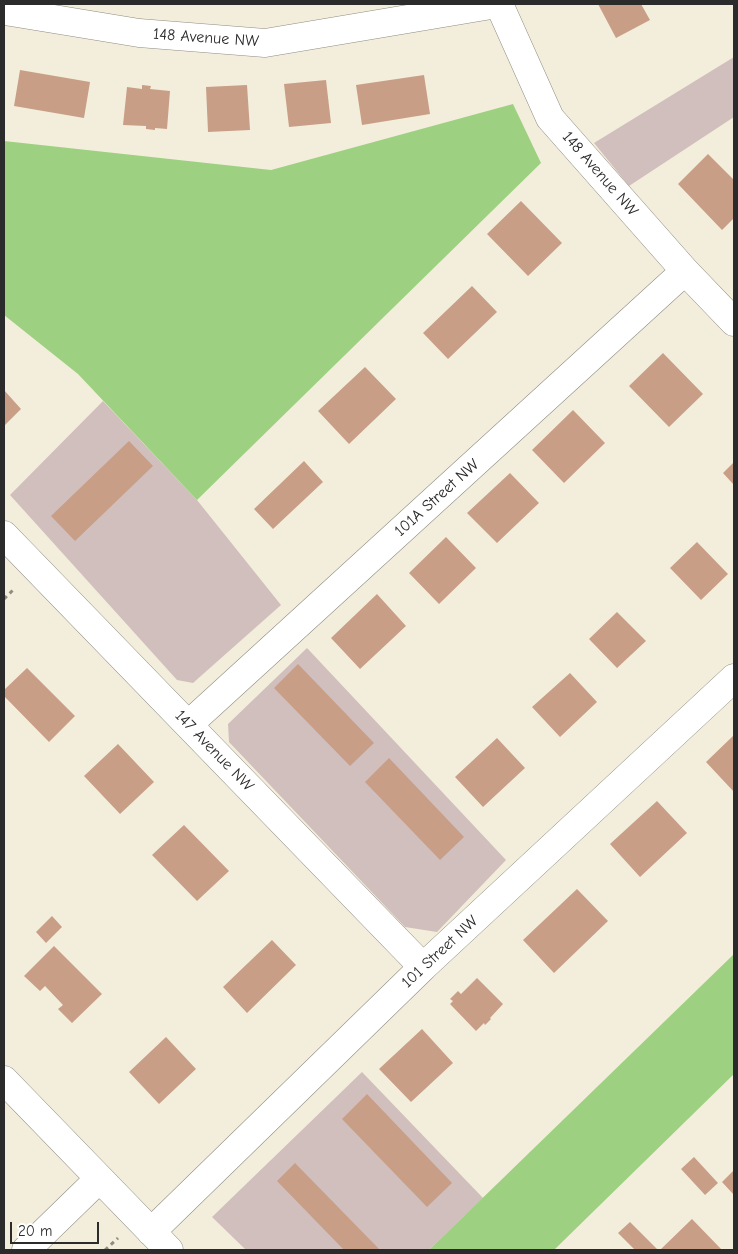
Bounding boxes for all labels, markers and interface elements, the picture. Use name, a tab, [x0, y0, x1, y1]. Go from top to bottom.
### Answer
street label: 148 Avenue NW	[152, 25, 260, 51]
street label: 148 Avenue NW	[558, 128, 642, 220]
street label: 101A Street NW	[391, 455, 483, 541]
street label: 147 Avenue NW	[170, 706, 258, 796]
street label: 101 Street NW	[398, 912, 482, 992]
scale bar	[12, 1212, 101, 1244]
text: 20 m	[18, 1222, 52, 1240]

